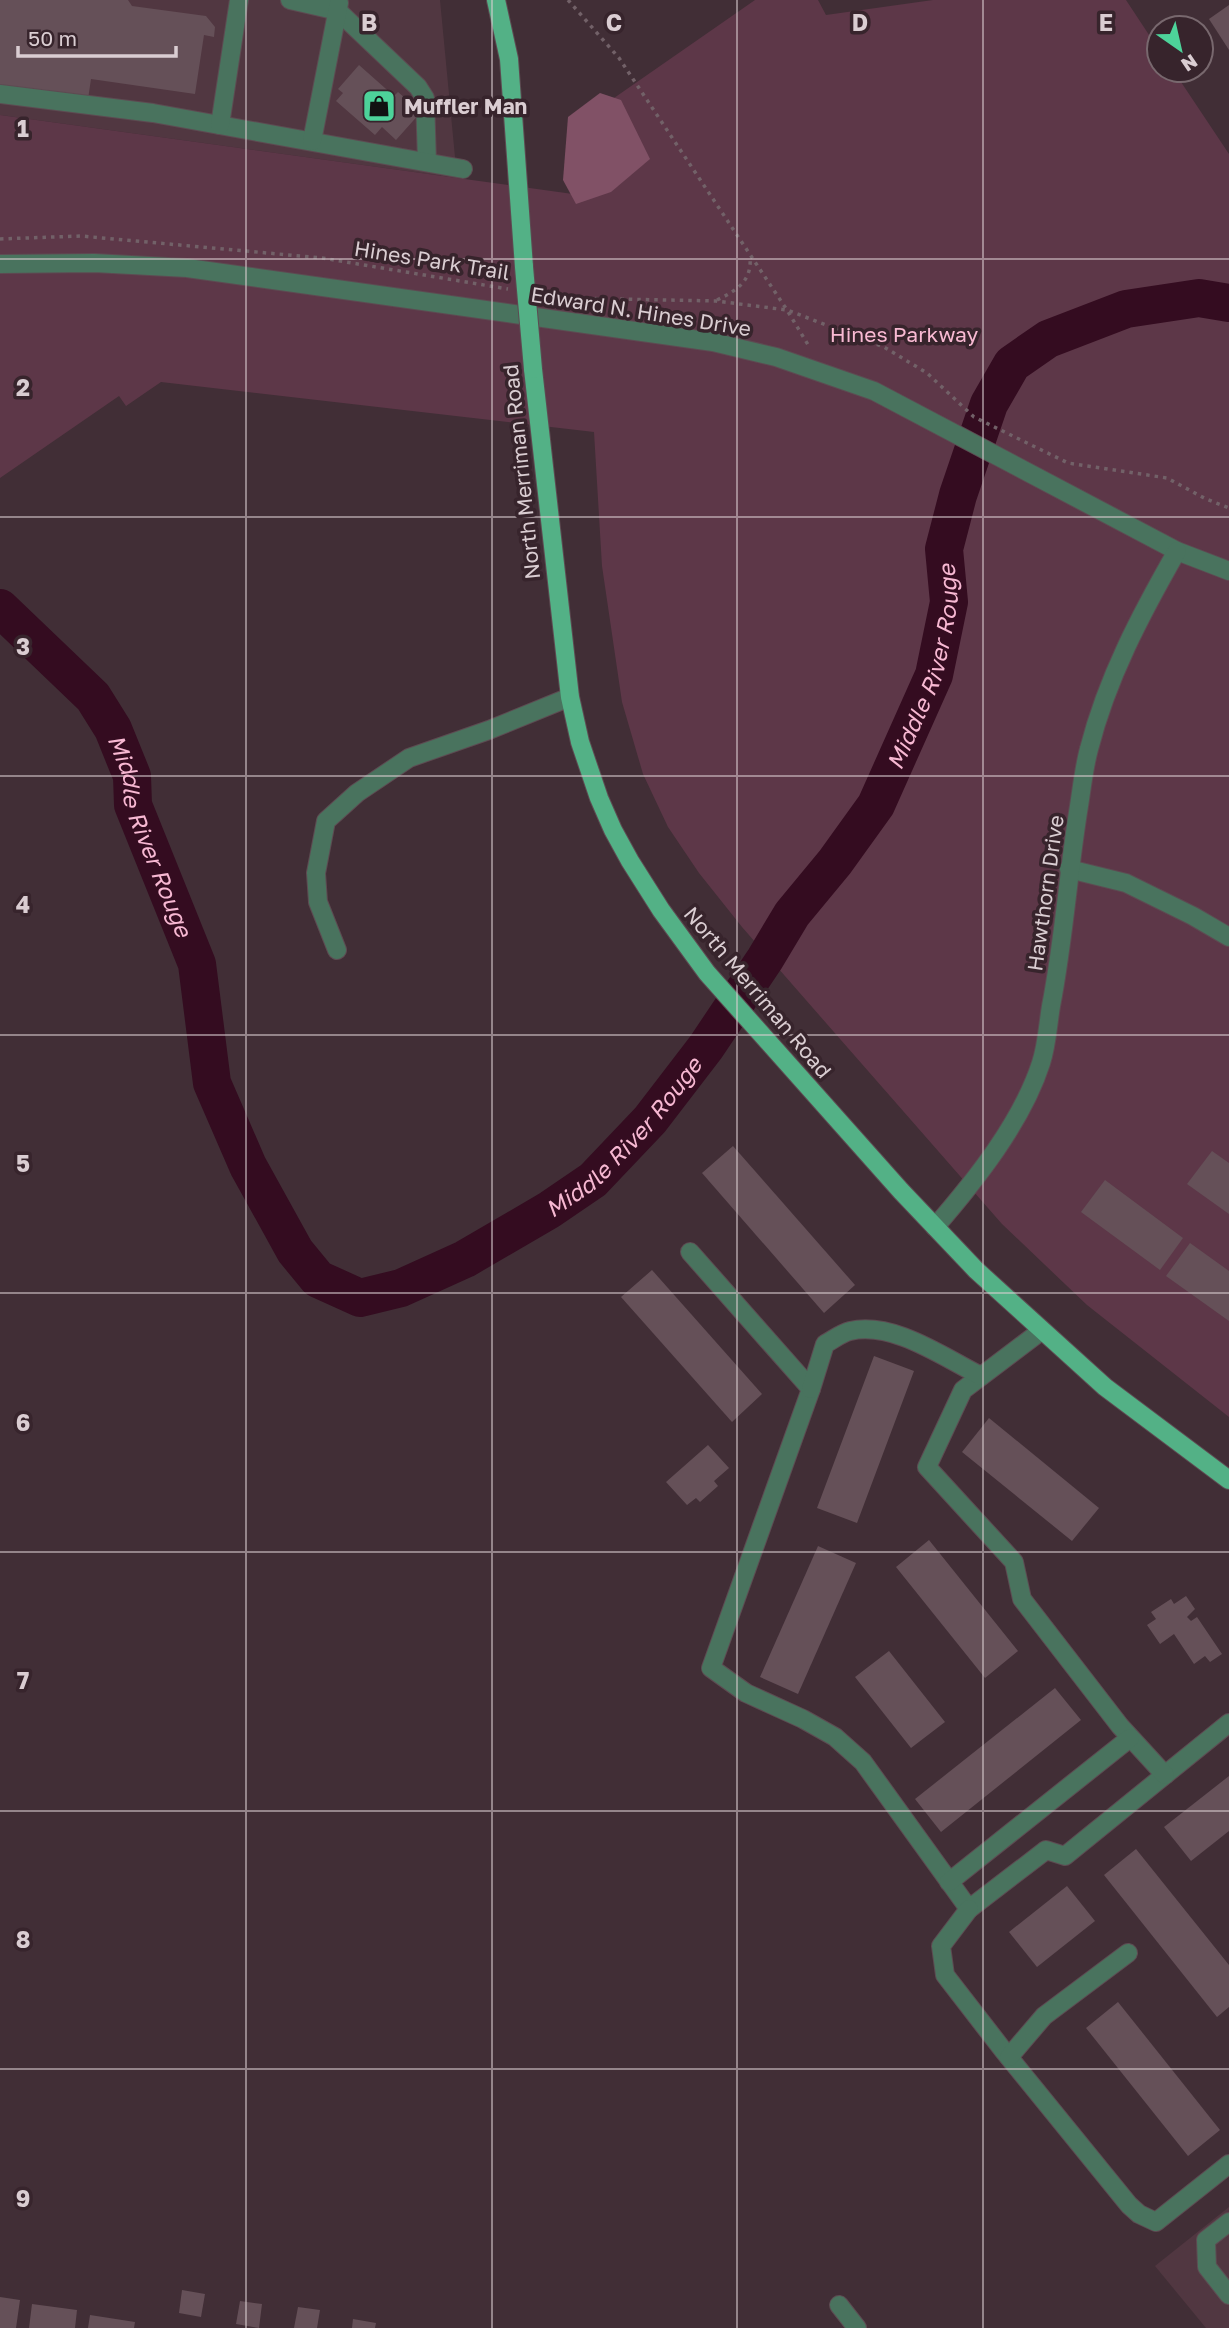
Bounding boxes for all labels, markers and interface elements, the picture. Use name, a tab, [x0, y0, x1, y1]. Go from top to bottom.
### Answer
text: B	[361, 8, 377, 36]
text: C	[606, 8, 622, 36]
text: D	[852, 8, 868, 36]
text: E	[1099, 8, 1113, 36]
scale bar	[18, 14, 175, 58]
north arrow	[1145, 14, 1215, 84]
text: 50 m	[28, 25, 77, 51]
text: N	[1177, 50, 1202, 77]
shop icon: Muffler Man	[360, 87, 398, 125]
place label: Muffler Man	[404, 93, 527, 119]
text: 1	[17, 114, 29, 142]
street label: Hines Park Trail	[352, 235, 512, 285]
street label: Edward N. Hines Drive	[529, 281, 753, 341]
park label: Hines Parkway	[830, 321, 978, 347]
street label: North Merriman Road	[497, 363, 545, 581]
text: 2	[16, 373, 30, 401]
water label: Middle River Rouge	[880, 562, 963, 773]
text: 3	[16, 632, 30, 660]
water label: Middle River Rouge	[103, 730, 199, 942]
street label: Hawthorn Drive	[1021, 813, 1069, 973]
text: 4	[16, 890, 30, 918]
street label: North Merriman Road	[679, 901, 837, 1083]
water label: Middle River Rouge	[540, 1050, 708, 1223]
text: 5	[16, 1149, 30, 1177]
text: 6	[16, 1408, 30, 1436]
text: 7	[17, 1666, 29, 1694]
text: 8	[16, 1925, 30, 1953]
text: 9	[16, 2184, 30, 2212]

